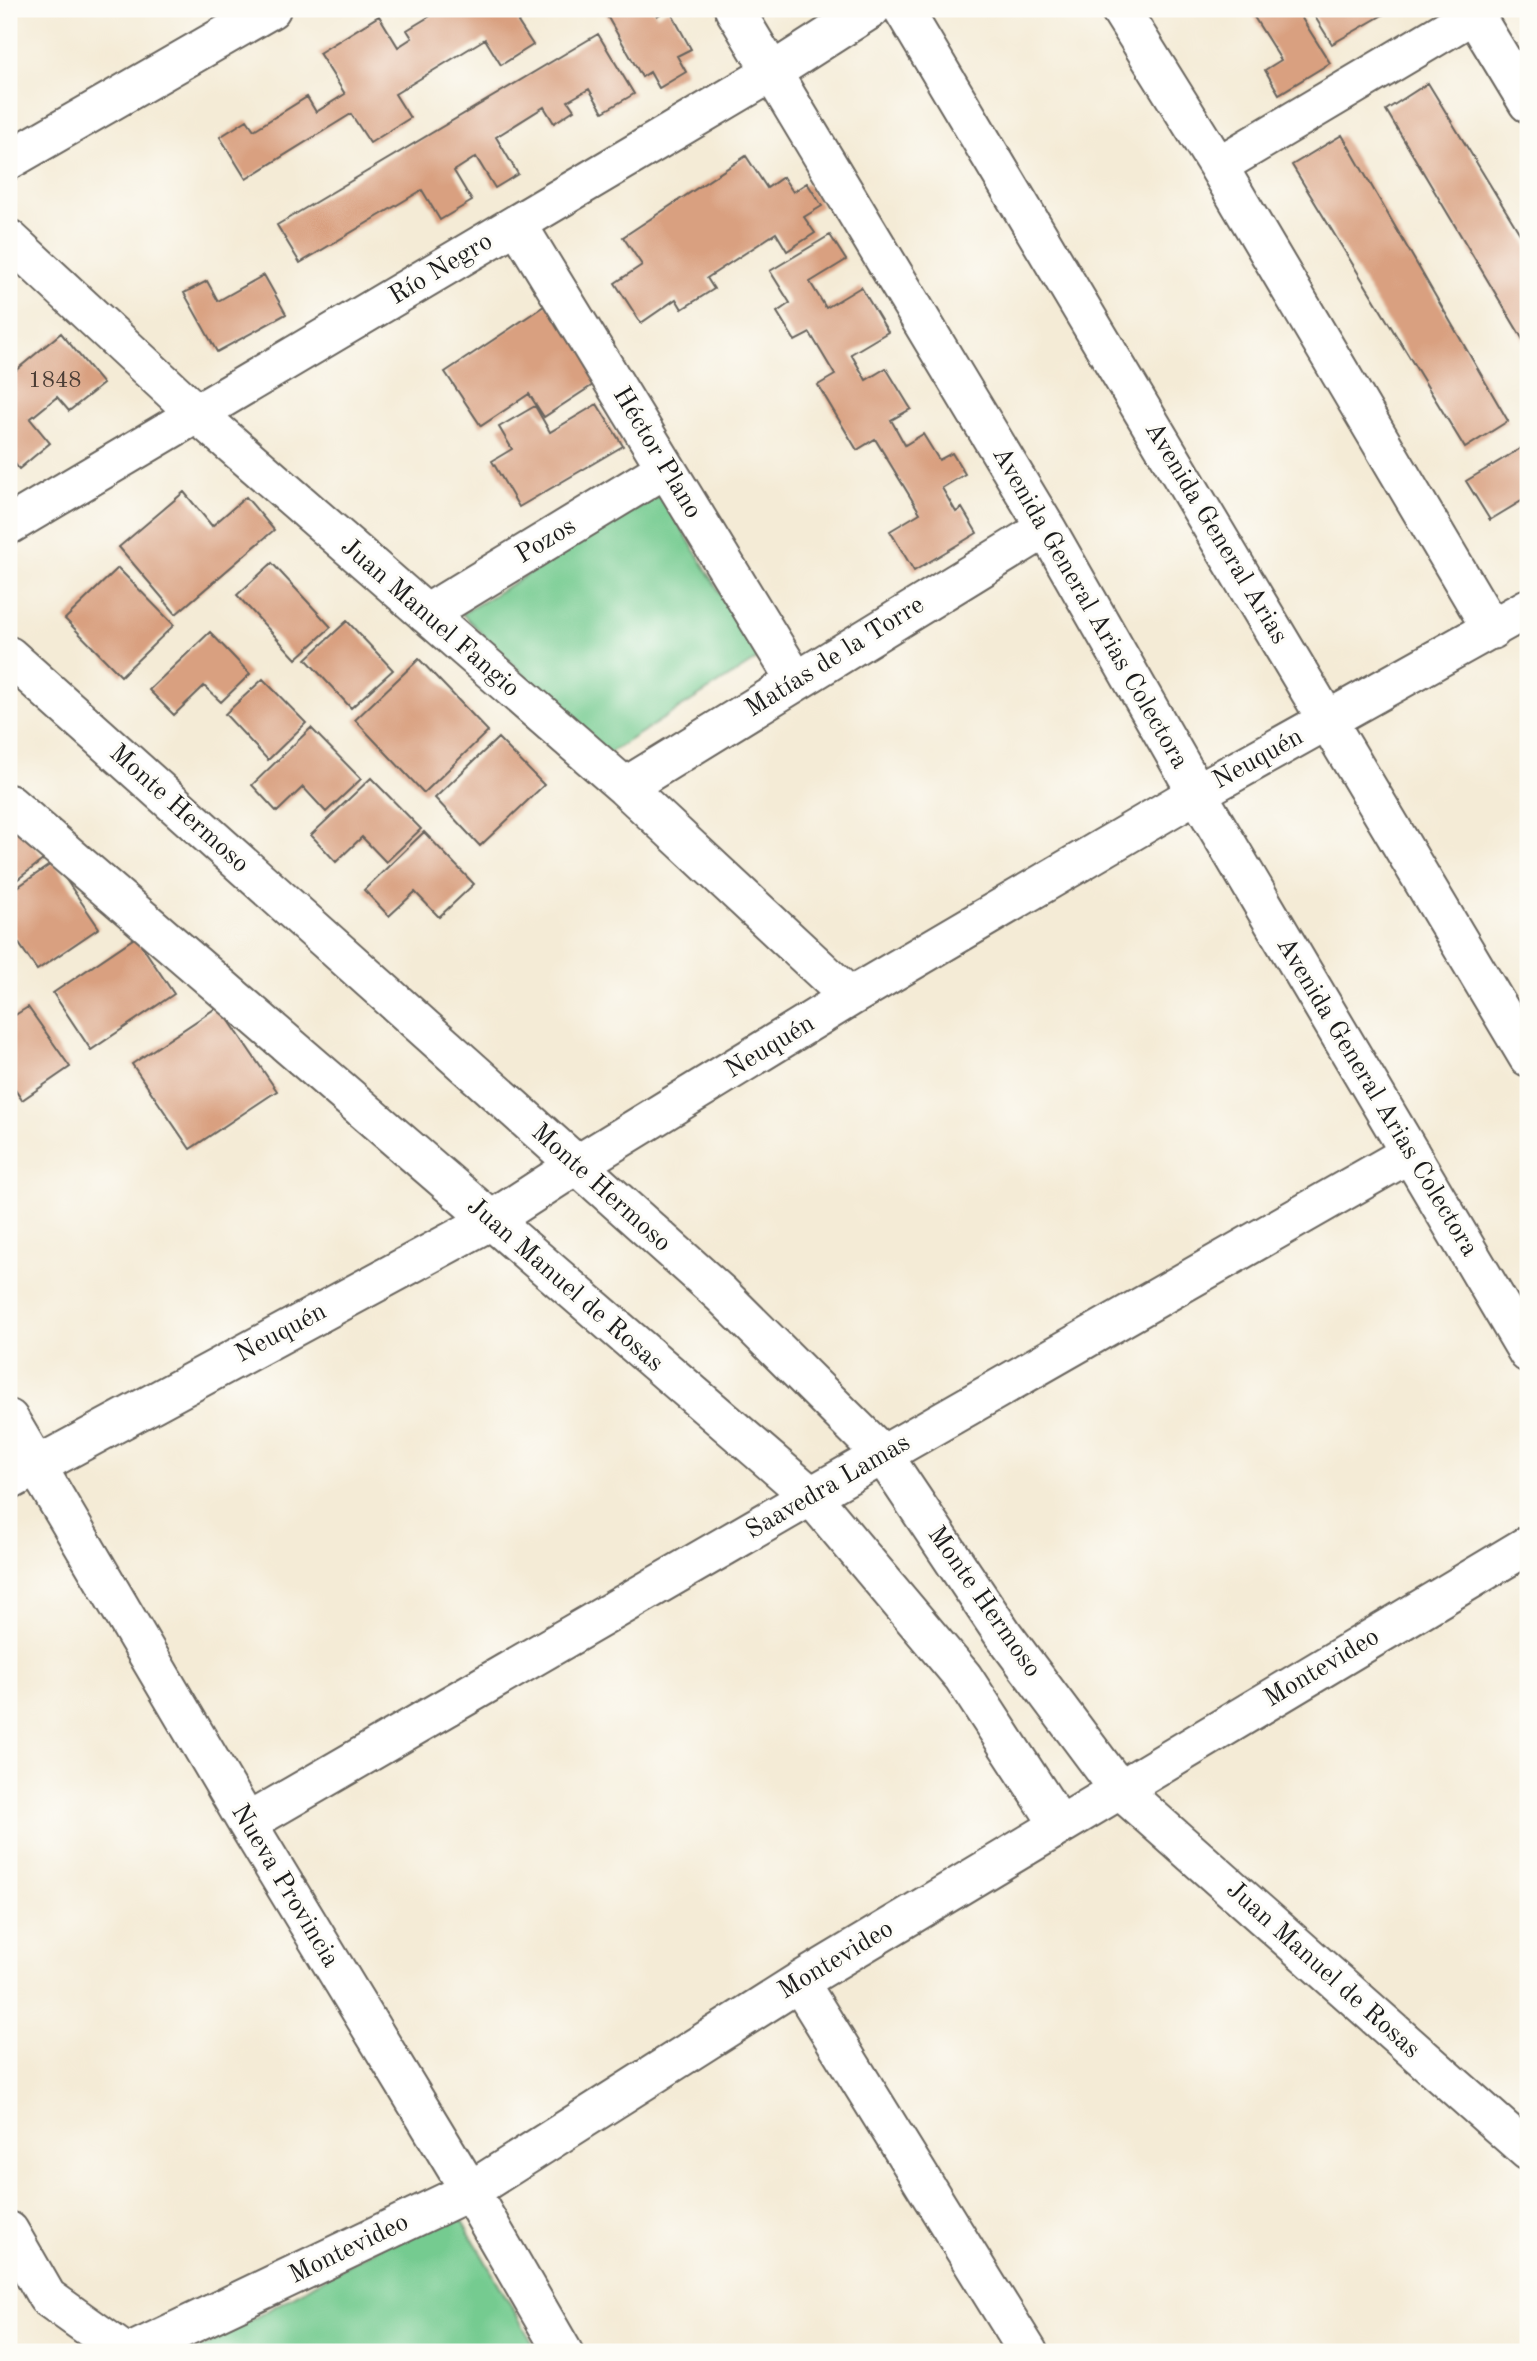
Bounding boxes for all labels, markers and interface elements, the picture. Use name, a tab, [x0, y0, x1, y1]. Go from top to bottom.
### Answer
street label: Río Negro	[385, 228, 497, 310]
house number: 1848	[28, 369, 82, 392]
street label: Héctor Plano	[608, 383, 706, 523]
street label: Avenida General Arias	[1140, 418, 1292, 648]
street label: Avenida General Arias Colectora	[987, 443, 1193, 774]
street label: Pozos	[512, 513, 580, 569]
street label: Juan Manuel Fangio	[336, 534, 524, 702]
street label: Matías de la Torre	[741, 592, 929, 722]
street label: Neuquén	[1208, 724, 1308, 794]
street label: Monte Hermoso	[104, 740, 254, 878]
street label: Avenida General Arias Colectora	[1271, 933, 1483, 1261]
street label: Neuquén	[721, 1010, 819, 1084]
street label: Monte Hermoso	[526, 1119, 676, 1257]
street label: Juan Manuel de Rosas	[462, 1193, 668, 1377]
street label: Neuquén	[231, 1298, 331, 1368]
street label: Saavedra Lamas	[741, 1430, 915, 1544]
street label: Monte Hermoso	[922, 1522, 1046, 1682]
street label: Montevideo	[1260, 1624, 1384, 1712]
street label: Nueva Provincia	[226, 1800, 344, 1972]
street label: Juan Manuel de Rosas	[1221, 1876, 1425, 2064]
street label: Montevideo	[774, 1916, 898, 2004]
street label: Montevideo	[285, 2209, 413, 2289]

